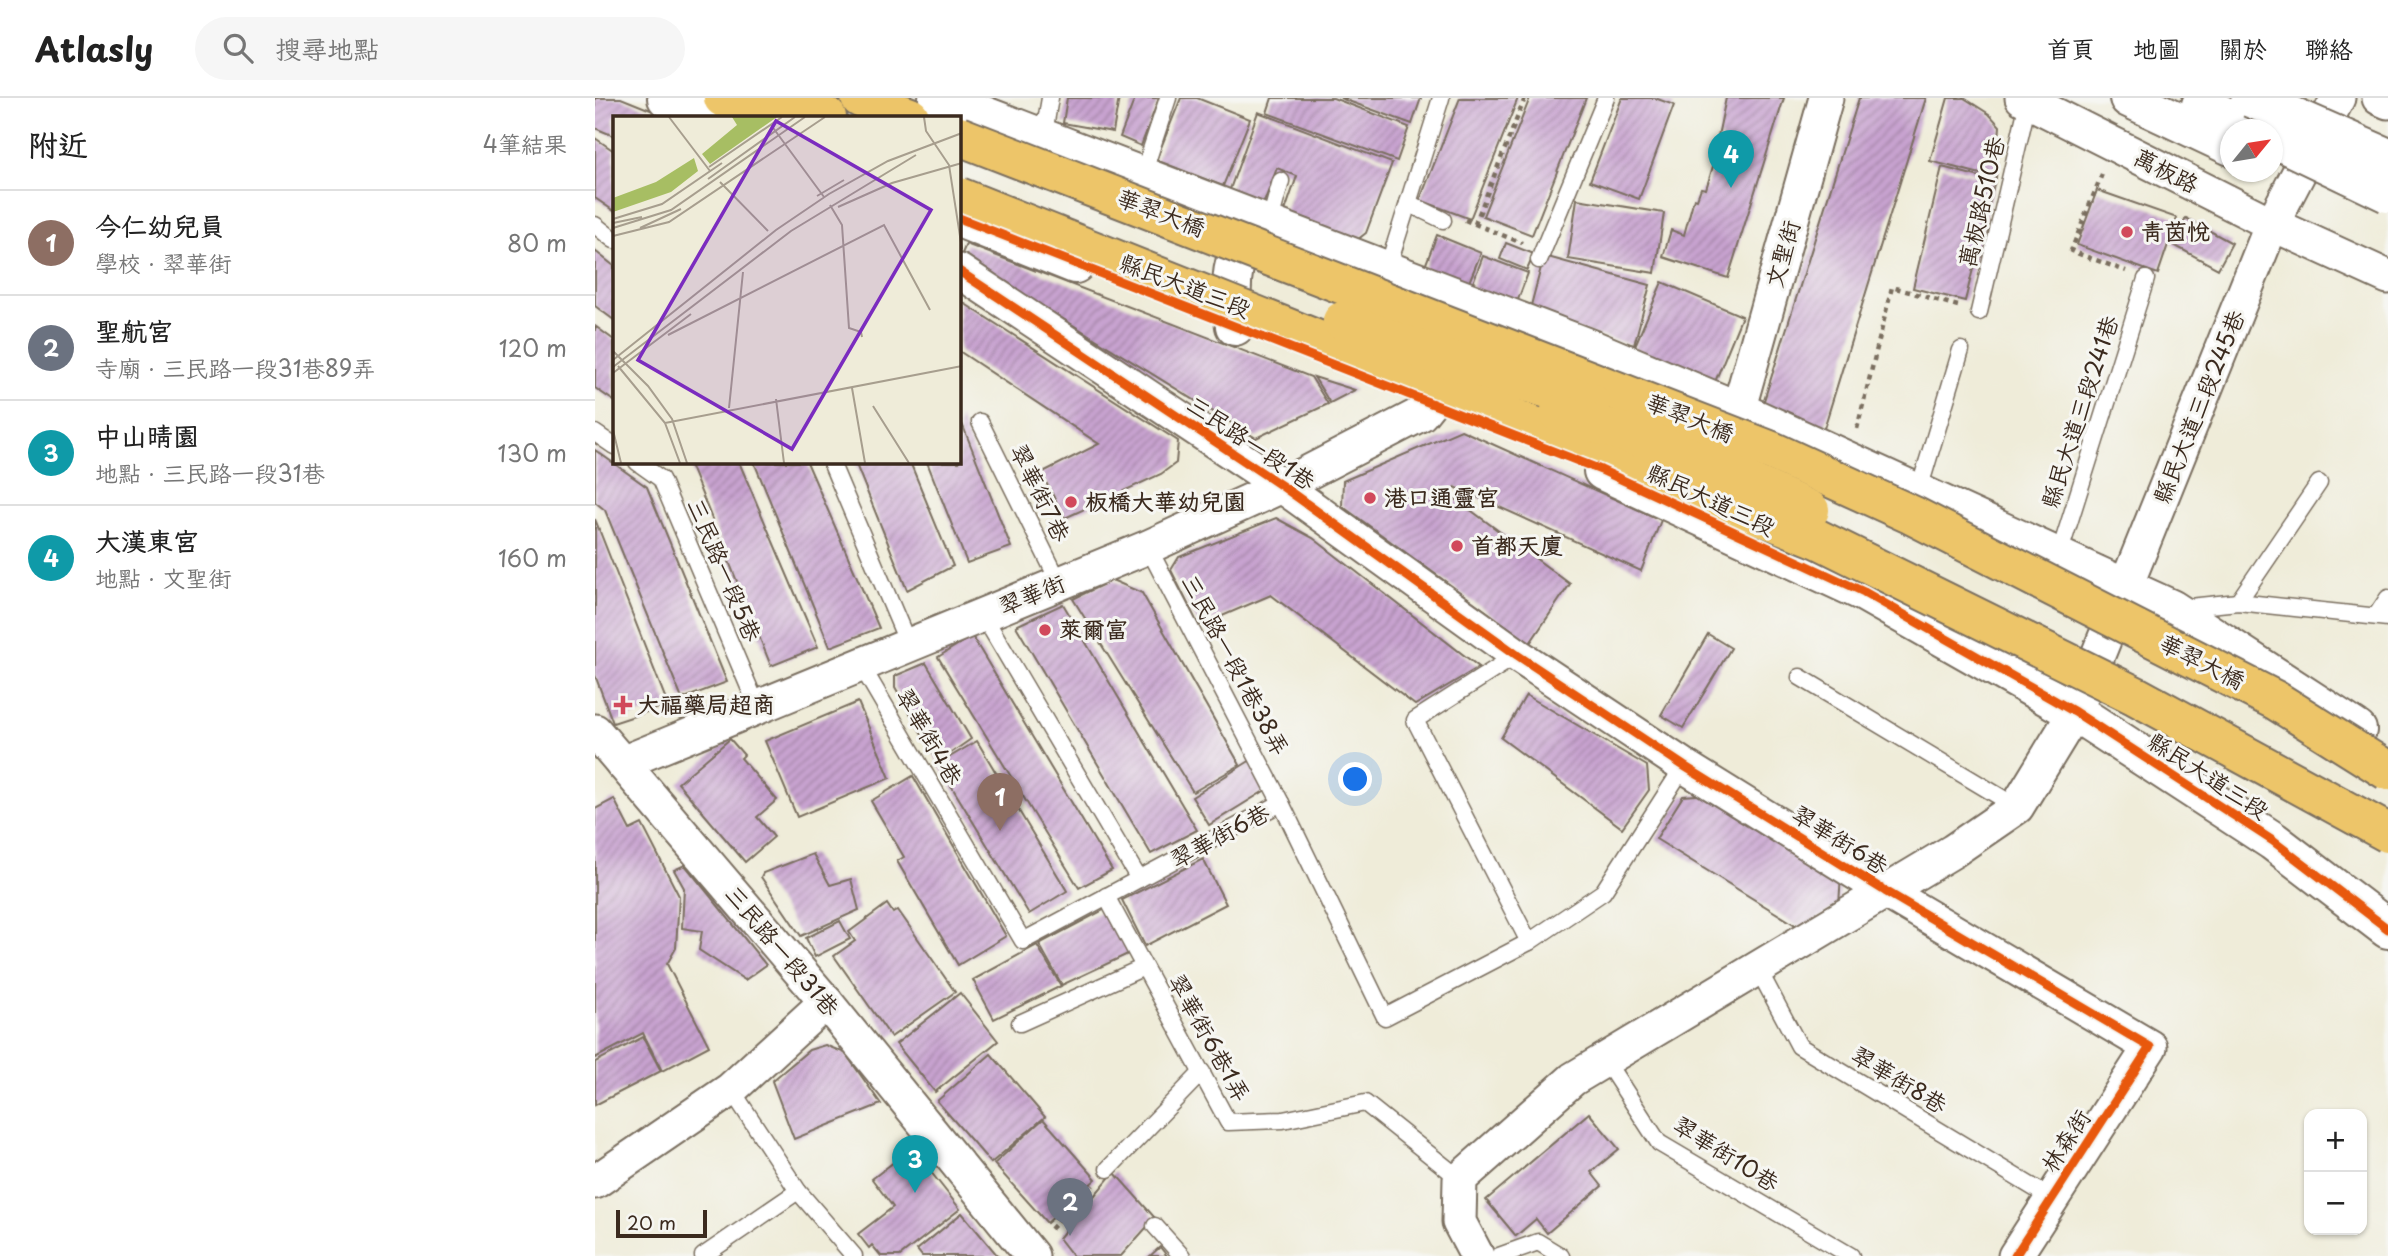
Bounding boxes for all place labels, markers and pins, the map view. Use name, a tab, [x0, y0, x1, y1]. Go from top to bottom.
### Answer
pin: 4	[1708, 130, 1754, 188]
place label: 青茵悅	[2141, 213, 2210, 248]
marker: 青茵悅	[2119, 224, 2135, 240]
place label: 港口通靈宮	[1384, 479, 1499, 514]
place label: 板橋大華幼兒園	[1085, 483, 1246, 518]
marker: 港口通靈宮	[1362, 490, 1378, 506]
marker: 板橋大華幼兒園	[1063, 494, 1079, 510]
place label: 首都天廈	[1471, 527, 1563, 562]
marker: 首都天廈	[1449, 538, 1465, 554]
place label: 萊爾富	[1059, 611, 1128, 646]
marker: 萊爾富	[1037, 622, 1053, 638]
place label: 大福藥局超商	[637, 686, 775, 721]
marker: 大福藥局超商	[615, 697, 631, 713]
pin: 1	[977, 773, 1023, 831]
pin: 3	[892, 1135, 938, 1193]
pin: 2	[1047, 1178, 1093, 1236]

